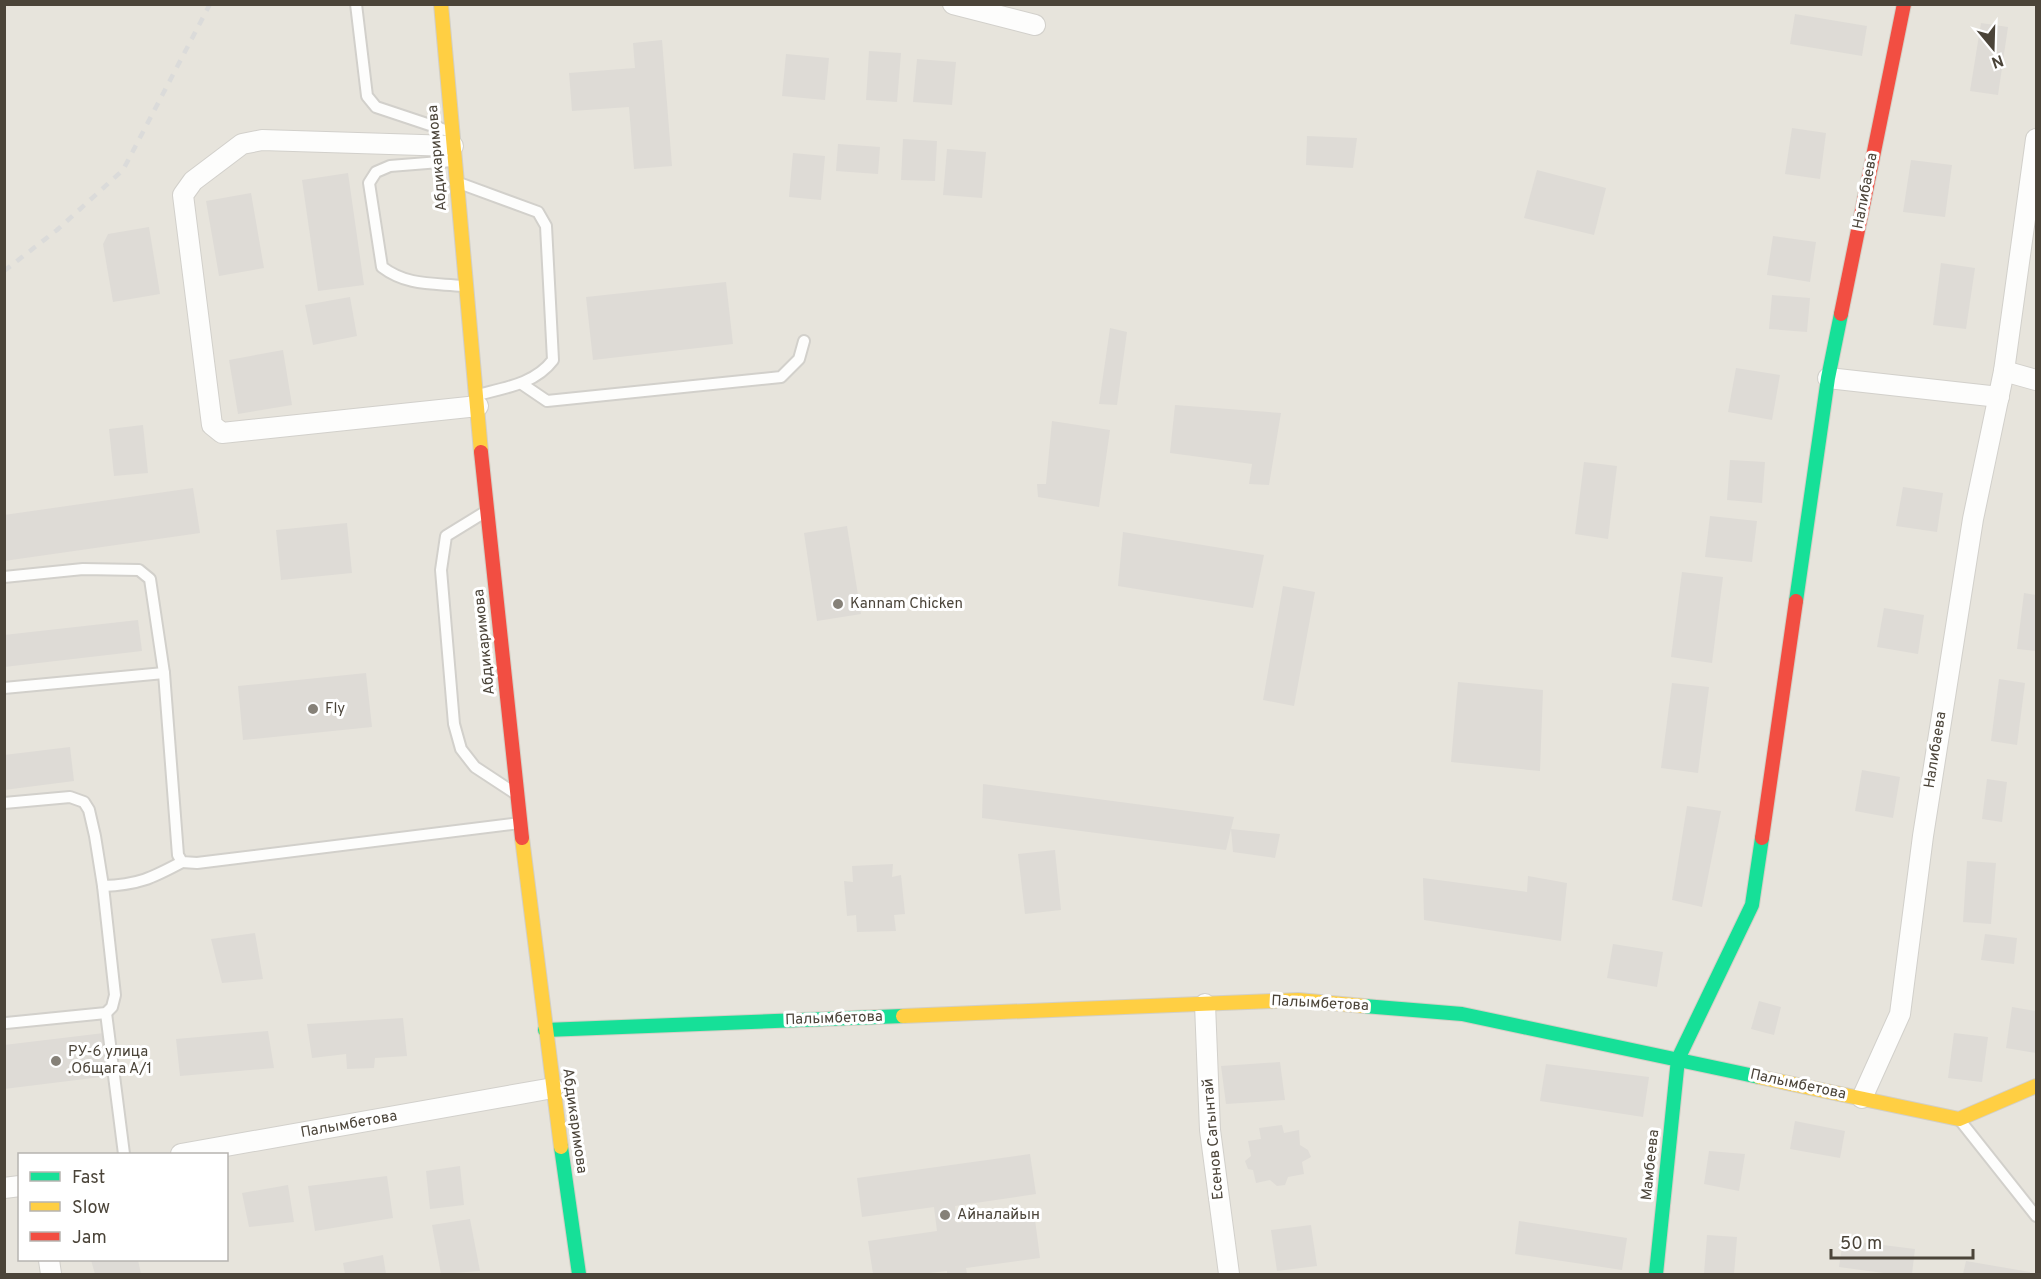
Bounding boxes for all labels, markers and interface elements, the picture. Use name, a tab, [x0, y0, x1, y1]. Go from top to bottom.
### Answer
north arrow	[1963, 18, 2023, 78]
text: N	[1989, 49, 2006, 72]
street label: Абдикаримова	[424, 104, 452, 212]
street label: Налибаева	[1849, 151, 1883, 231]
street label: Абдикаримова	[470, 588, 500, 696]
place label: Kannam Chicken	[850, 595, 963, 614]
marker: Kannam Chicken	[831, 597, 845, 611]
place label: Fly	[325, 700, 345, 719]
marker: Fly	[306, 702, 320, 716]
street label: Налибаева	[1921, 710, 1951, 790]
street label: Палымбетова	[1271, 992, 1369, 1016]
street label: Палымбетова	[785, 1008, 883, 1030]
place label: РУ-6 улица .Общага А/1	[68, 1043, 152, 1079]
marker: РУ-6 улица .Общага А/1	[49, 1054, 63, 1068]
street label: Палымбетова	[1748, 1066, 1848, 1104]
street label: Абдикаримова	[557, 1067, 591, 1175]
street label: Есенов Сагынтай	[1199, 1077, 1229, 1201]
street label: Палымбетова	[299, 1107, 399, 1143]
street label: Мамбеева	[1638, 1129, 1664, 1201]
legend	[18, 1153, 228, 1261]
text: Fast	[72, 1167, 105, 1190]
text: Slow	[72, 1197, 110, 1220]
place label: Айналайын	[957, 1206, 1040, 1225]
marker: Айналайын	[938, 1208, 952, 1222]
scale bar	[1831, 1222, 1974, 1260]
text: Jam	[72, 1227, 107, 1250]
text: 50 m	[1840, 1233, 1882, 1256]

